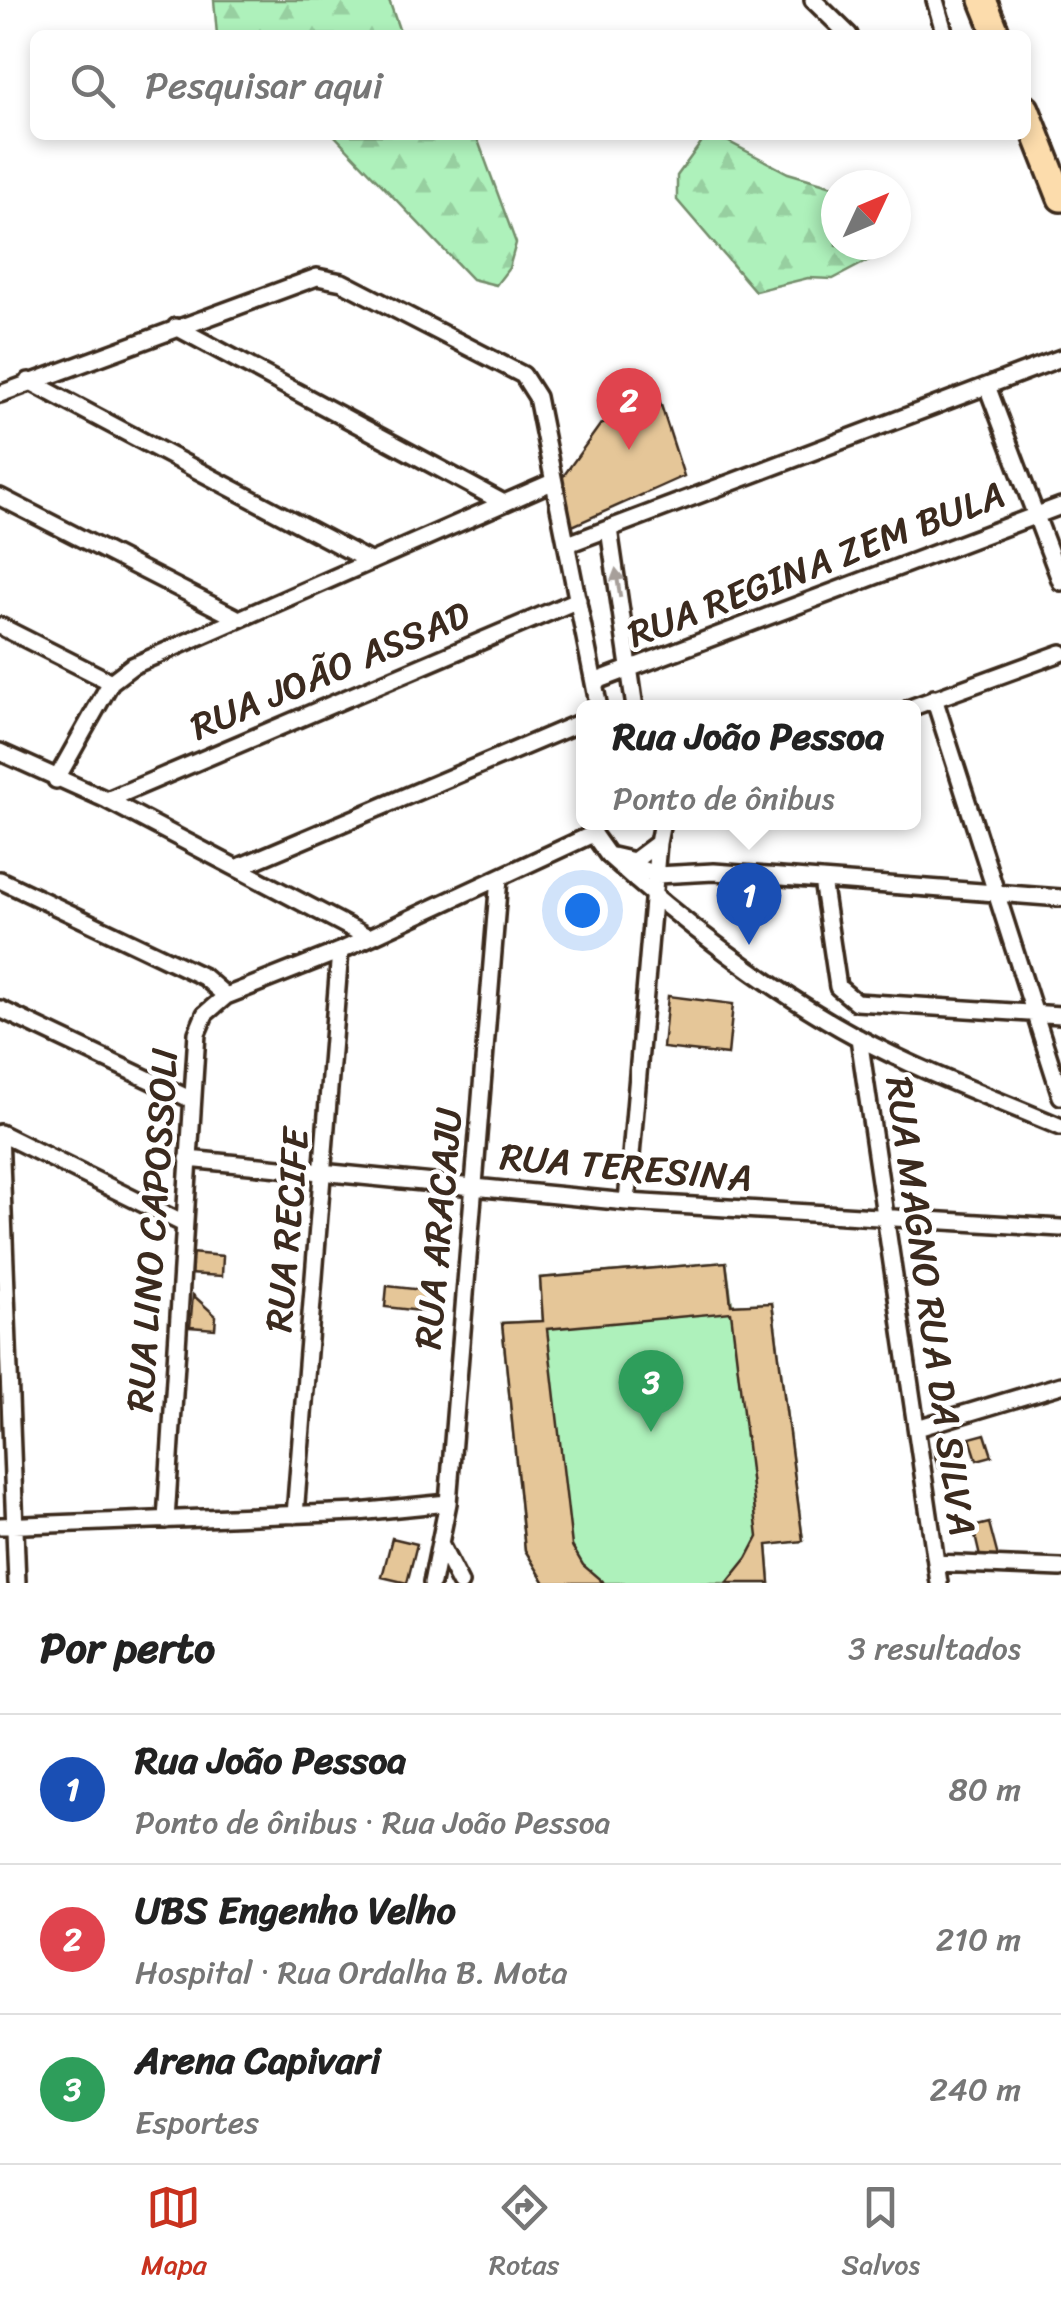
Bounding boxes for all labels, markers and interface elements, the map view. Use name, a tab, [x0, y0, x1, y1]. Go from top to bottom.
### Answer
search box	[30, 30, 1031, 140]
text: Pesquisar aqui	[145, 52, 383, 119]
icon: search	[65, 58, 120, 113]
north arrow	[821, 170, 911, 260]
pin: 2	[596, 368, 662, 450]
street label: RUA REGINA ZEM BULA	[618, 462, 1015, 667]
one-way arrow	[610, 567, 625, 599]
street label: RUA JOÃO ASSAD	[179, 581, 481, 760]
popup	[576, 700, 921, 830]
text: Rua João Pessoa	[613, 703, 884, 770]
text: Ponto de ônibus	[613, 770, 835, 827]
pin: 1	[716, 862, 782, 945]
your location	[557, 885, 608, 936]
street label: RUA LINO CAPOSSOLI	[106, 1045, 199, 1414]
street label: RUA MAGNO RUA DA SILVA	[865, 1072, 996, 1540]
street label: RUA ARACAJU	[395, 1104, 482, 1352]
street label: RUA RECIFE	[245, 1123, 330, 1335]
street label: RUA TERESINA	[497, 1123, 755, 1212]
pin: 3	[618, 1350, 684, 1432]
text: Por perto	[40, 1611, 215, 1685]
text: 3 resultados	[848, 1620, 1021, 1677]
text: Rua João Pessoa	[135, 1727, 406, 1794]
text: 1	[66, 1761, 79, 1818]
text: 80 m	[949, 1761, 1021, 1818]
text: Ponto de ônibus · Rua João Pessoa	[135, 1794, 611, 1851]
text: UBS Engenho Velho	[135, 1877, 456, 1944]
text: 2	[63, 1911, 82, 1968]
text: 210 m	[936, 1911, 1021, 1968]
text: Hospital · Rua Ordalha B. Mota	[135, 1944, 568, 2001]
text: Arena Capivari	[135, 2027, 381, 2094]
text: 3	[64, 2061, 81, 2118]
text: 240 m	[929, 2061, 1021, 2118]
text: Esportes	[135, 2094, 259, 2151]
tab: Mapa	[141, 2180, 207, 2289]
tab: Rotas	[489, 2180, 559, 2289]
tab: Salvos	[842, 2180, 920, 2289]

